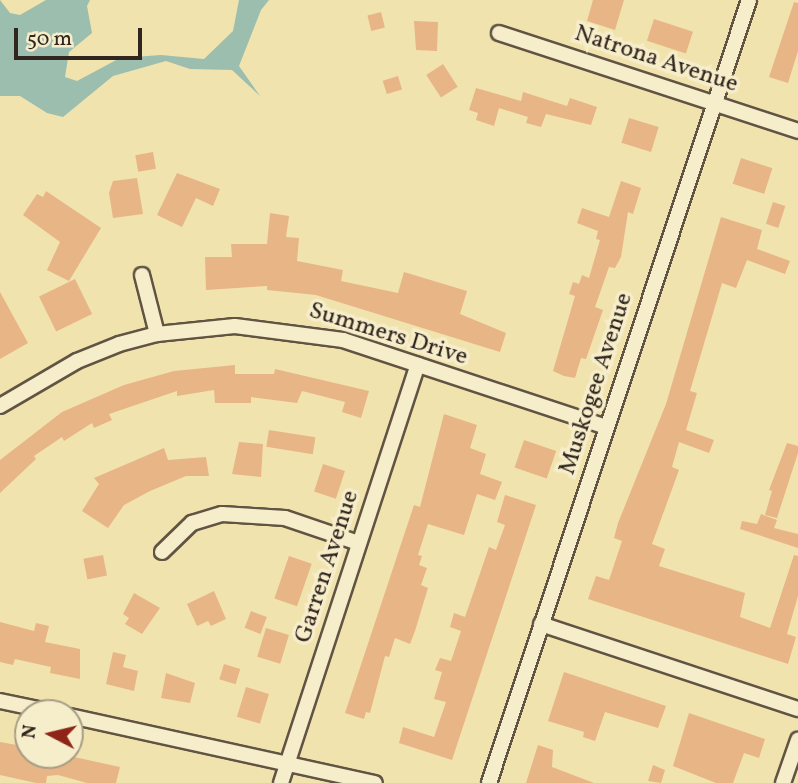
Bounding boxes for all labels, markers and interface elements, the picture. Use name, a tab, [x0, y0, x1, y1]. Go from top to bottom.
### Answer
scale bar	[18, 14, 145, 58]
street label: Natrona Avenue	[571, 20, 741, 100]
text: 50 m	[27, 25, 72, 54]
street label: Muskogee Avenue	[554, 289, 640, 479]
street label: Summers Drive	[305, 297, 471, 373]
street label: Garren Avenue	[290, 487, 366, 647]
north arrow	[14, 699, 84, 769]
text: N	[16, 723, 44, 740]

